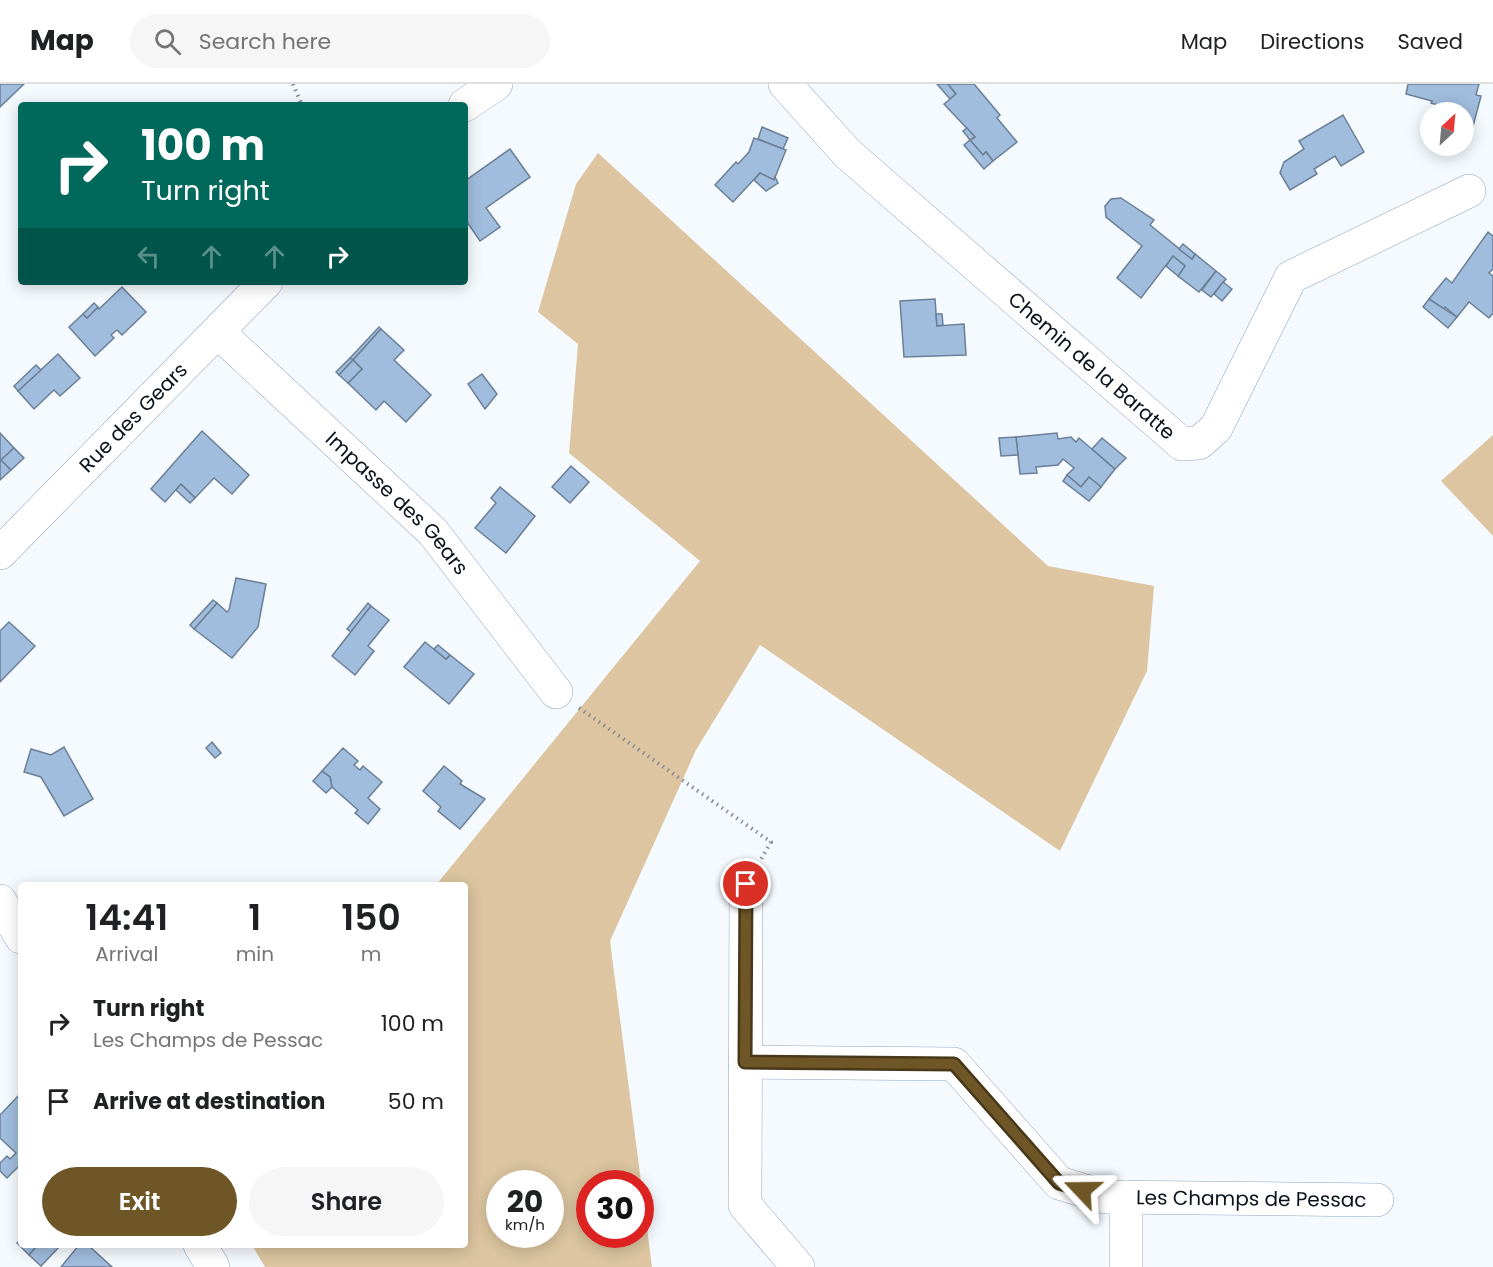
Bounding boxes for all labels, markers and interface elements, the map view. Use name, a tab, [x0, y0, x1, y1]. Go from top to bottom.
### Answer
search box	[130, 14, 550, 68]
text: Map	[30, 21, 94, 60]
icon: search	[151, 25, 184, 58]
text: Search here	[199, 26, 331, 57]
text: Map	[1181, 27, 1227, 56]
text: Directions	[1260, 27, 1364, 56]
text: Saved	[1397, 27, 1463, 56]
north arrow	[1420, 102, 1474, 156]
map controls	[1420, 102, 1474, 156]
text: 100 m	[141, 116, 265, 175]
icon: right	[42, 126, 120, 204]
text: Turn right	[141, 172, 270, 209]
icon: left	[132, 240, 165, 273]
icon: ahead	[195, 240, 228, 273]
icon: ahead	[258, 240, 291, 273]
icon: right	[321, 240, 354, 273]
street label: Chemin de la Baratte	[1002, 285, 1181, 446]
street label: Rue des Gears	[73, 356, 193, 479]
street label: Impasse des Gears	[320, 425, 475, 581]
pin	[720, 858, 771, 909]
icon: arrive	[729, 867, 762, 900]
text: 14:41	[85, 892, 168, 943]
text: 1	[248, 892, 261, 943]
text: 150	[341, 892, 401, 943]
text: Arrival	[95, 940, 158, 968]
text: min	[236, 940, 274, 968]
text: m	[361, 940, 381, 968]
text: Turn right	[93, 993, 204, 1024]
icon: right	[42, 1007, 75, 1040]
text: 100 m	[381, 1008, 444, 1039]
text: Les Champs de Pessac	[93, 1026, 323, 1054]
icon: arrive	[42, 1085, 75, 1118]
text: Arrive at destination	[93, 1086, 325, 1117]
text: 50 m	[388, 1086, 444, 1117]
position arrow	[1050, 1158, 1114, 1222]
button: Exit	[42, 1167, 237, 1236]
button: Share	[249, 1167, 444, 1236]
speed limit sign: 30	[576, 1170, 654, 1248]
text: 20	[507, 1180, 543, 1223]
street label: Les Champs de Pessac	[1136, 1183, 1367, 1214]
text: km/h	[505, 1214, 545, 1235]

